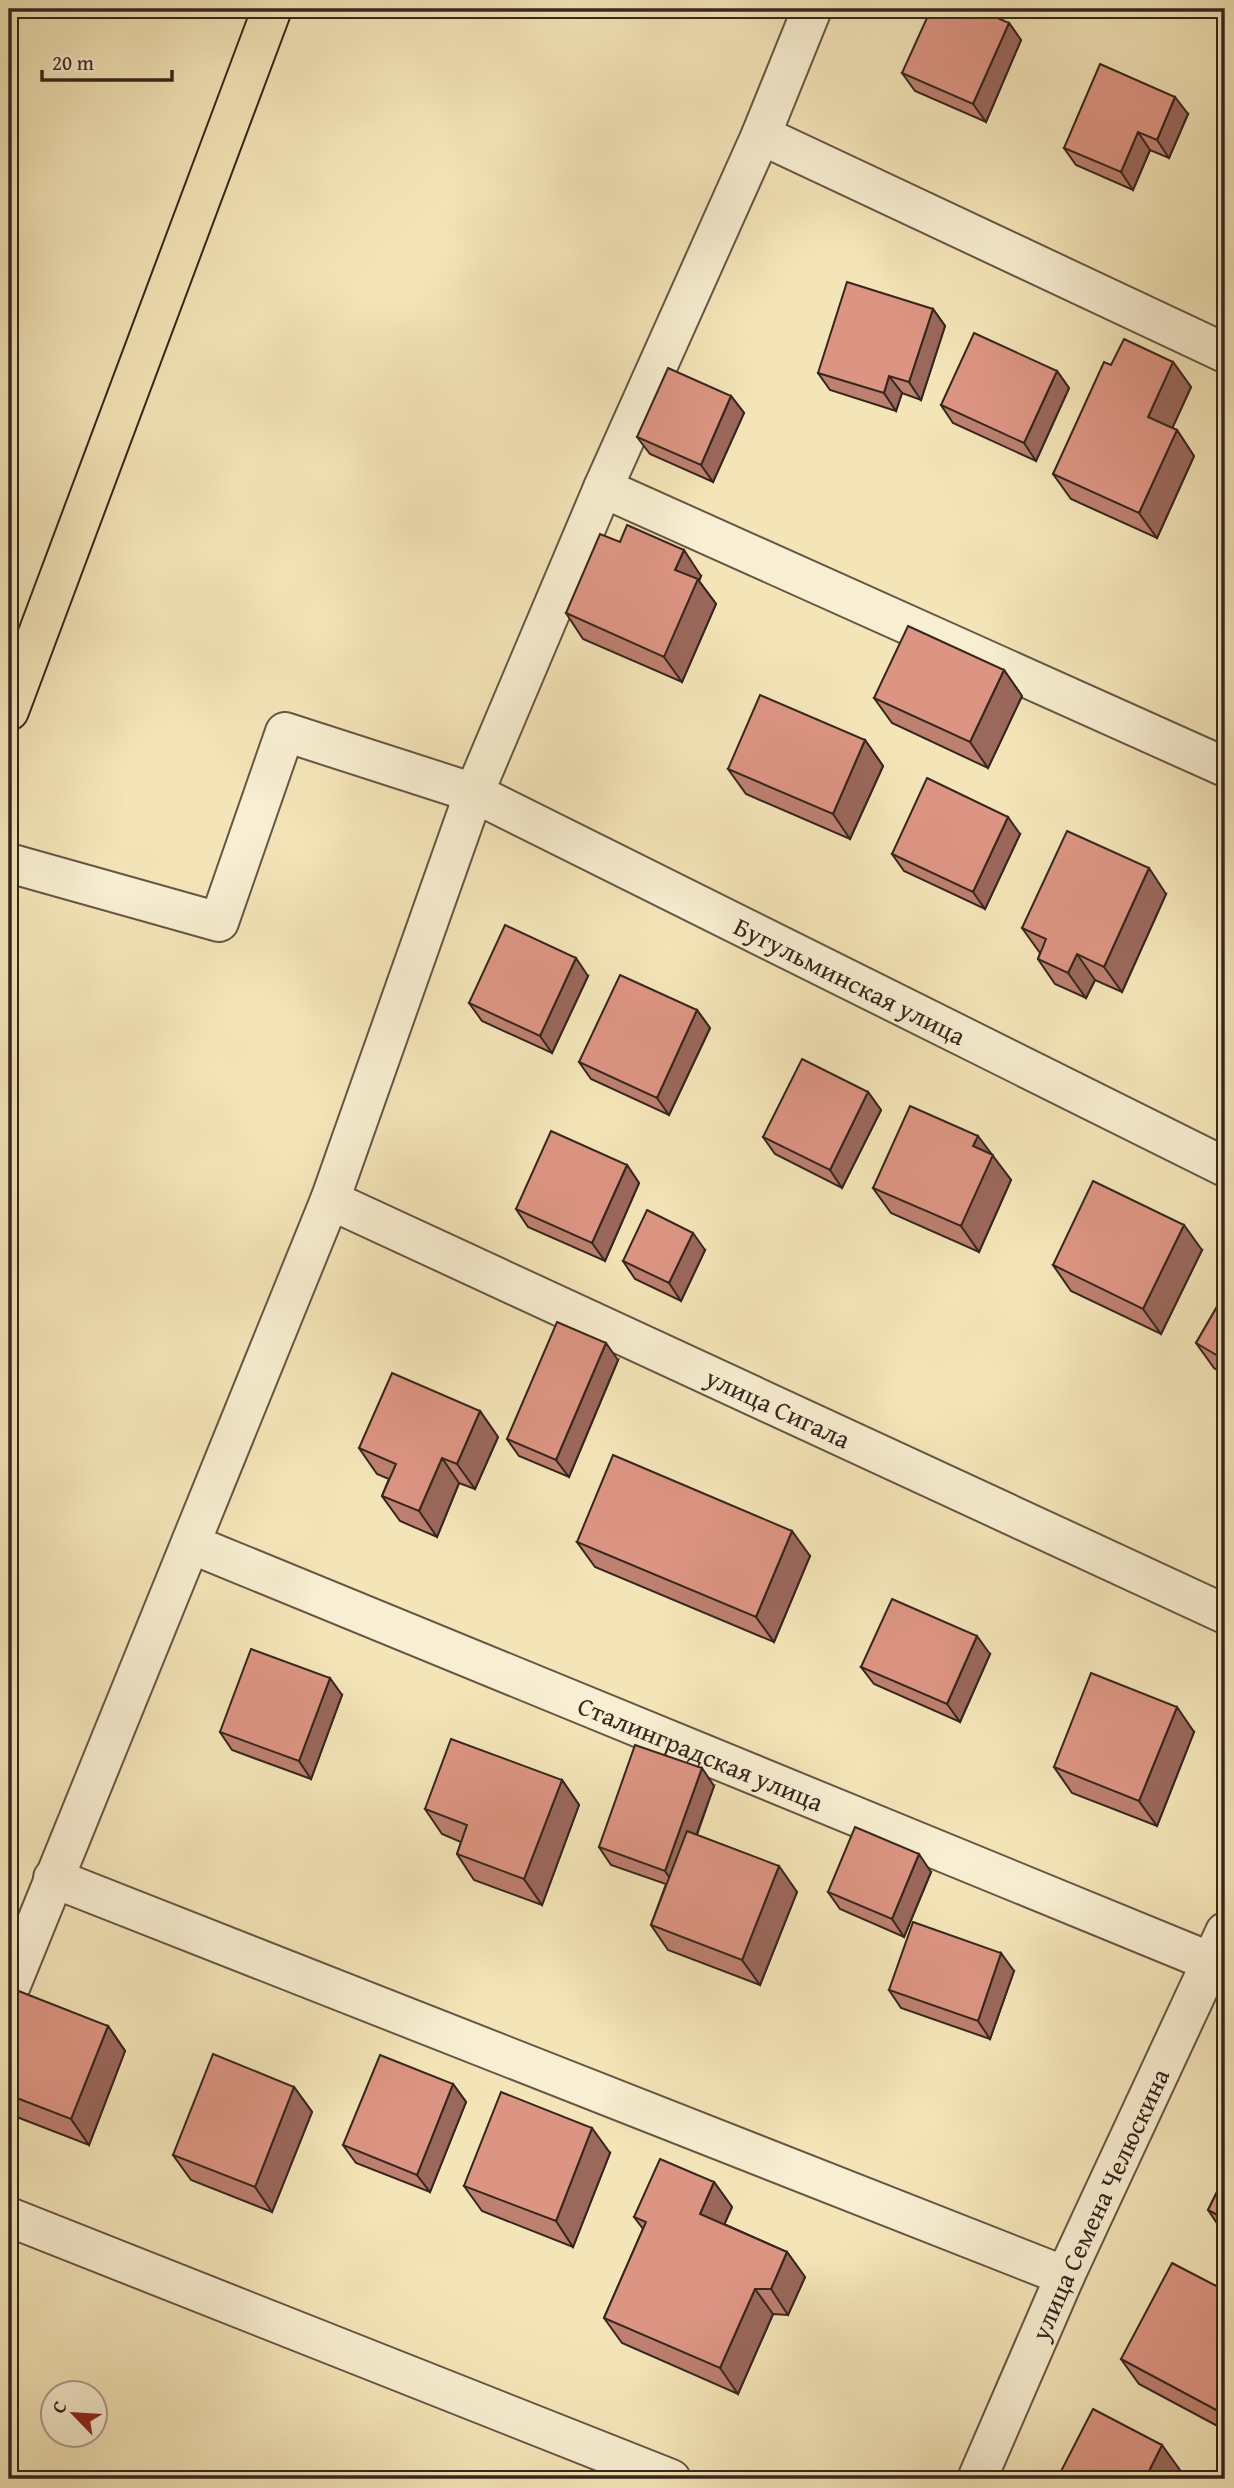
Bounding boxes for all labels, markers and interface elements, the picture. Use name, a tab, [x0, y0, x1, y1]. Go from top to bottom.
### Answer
scale bar	[42, 38, 172, 82]
text: 20 m	[52, 47, 94, 78]
street label: Бугульминская улица	[727, 906, 973, 1055]
street label: улица Сигала	[699, 1357, 858, 1458]
street label: Сталинградская улица	[572, 1685, 830, 1821]
street label: улица Семена Челюскина	[1020, 2061, 1179, 2347]
north arrow	[38, 2380, 108, 2450]
text: С	[44, 2396, 74, 2418]

